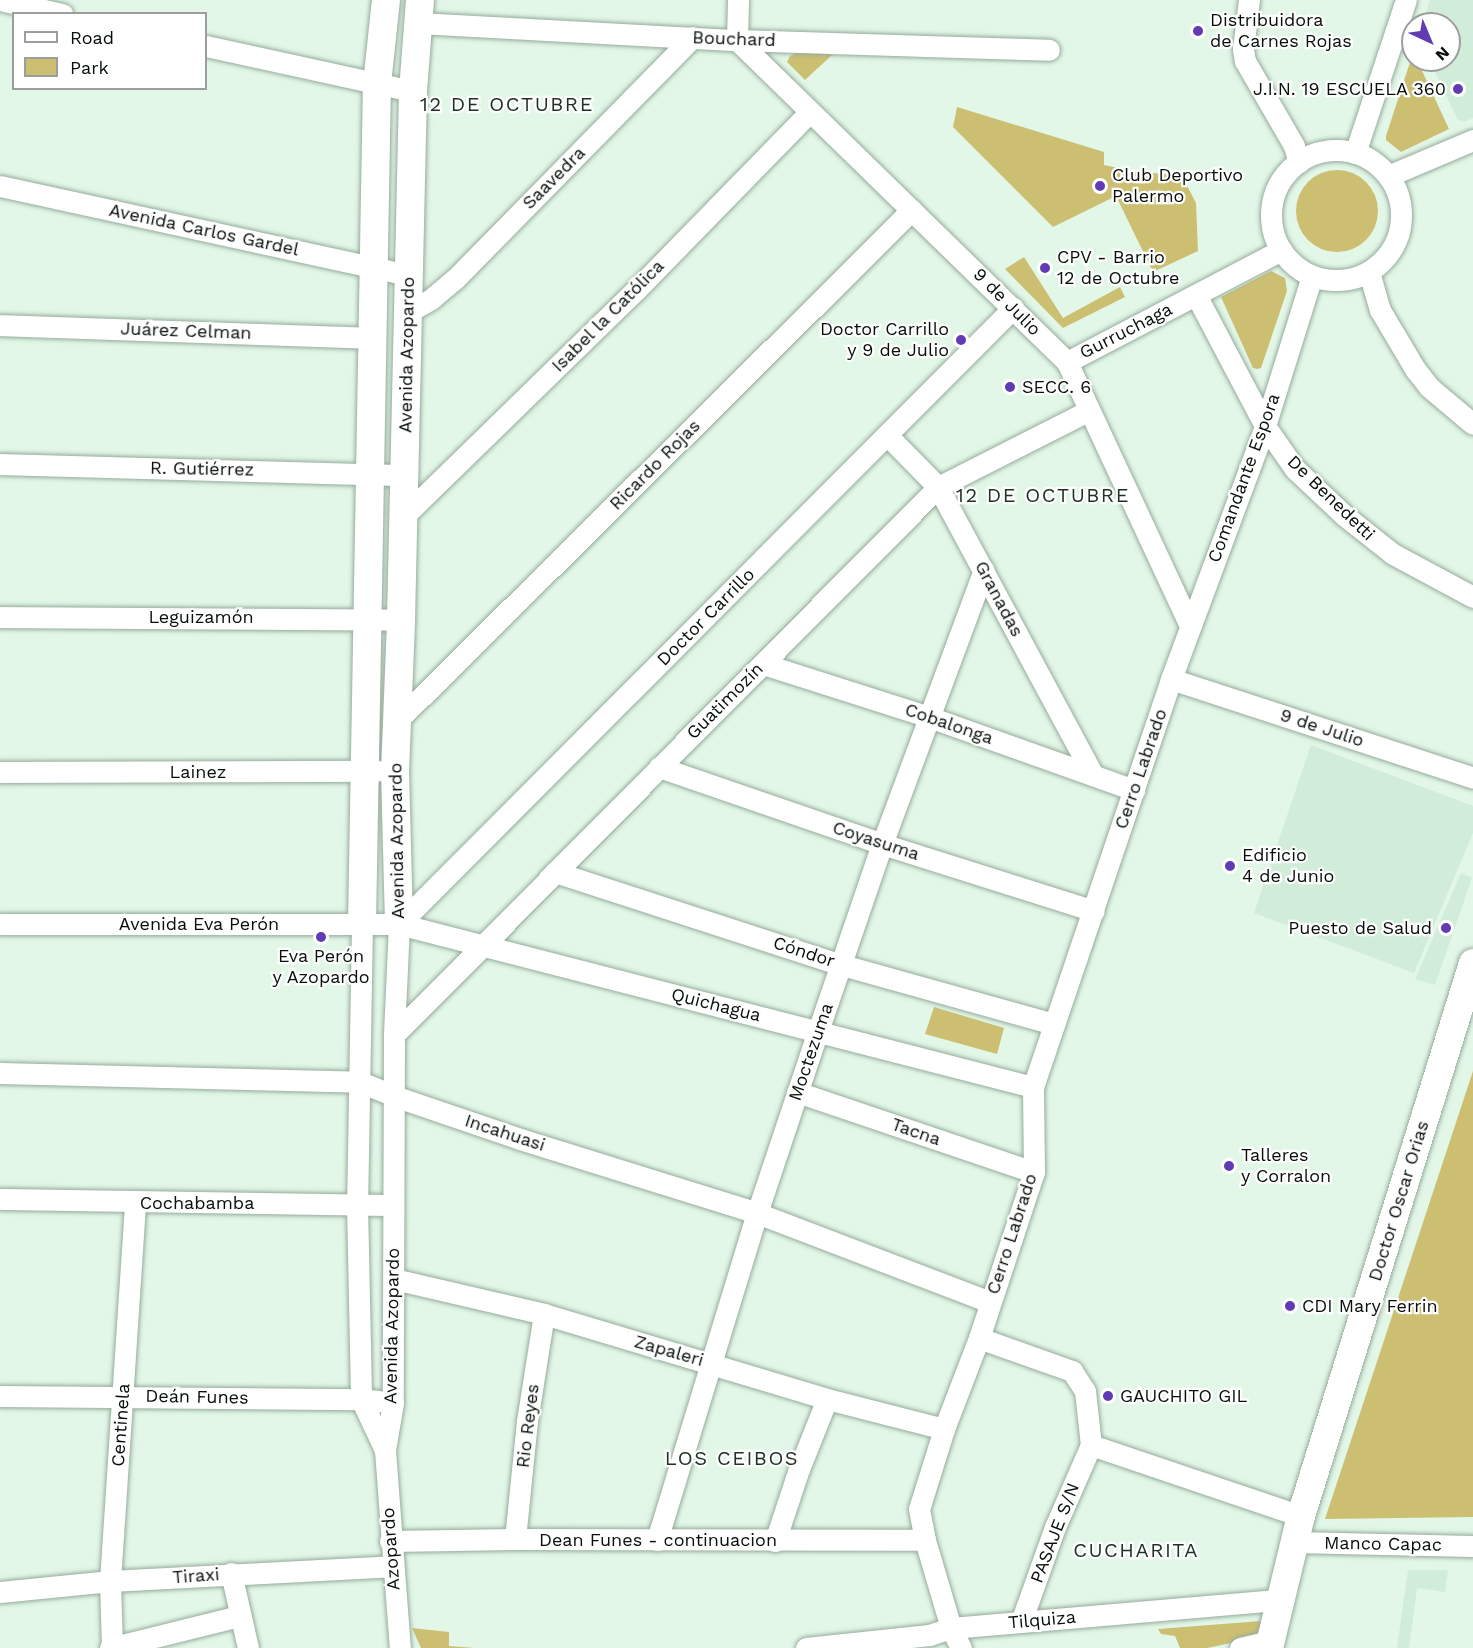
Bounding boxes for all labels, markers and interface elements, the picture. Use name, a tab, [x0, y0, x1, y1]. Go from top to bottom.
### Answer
place label: Distribuidora de Carnes Rojas	[1210, 10, 1352, 52]
legend	[12, 12, 207, 90]
north arrow	[1401, 12, 1461, 72]
marker: Distribuidora de Carnes Rojas	[1191, 24, 1205, 38]
text: Road	[70, 27, 114, 48]
street label: Bouchard	[692, 27, 776, 51]
text: N	[1432, 43, 1453, 65]
text: Park	[70, 57, 109, 78]
place label: J.I.N. 19 ESCUELA 360	[1252, 78, 1446, 100]
marker: J.I.N. 19 ESCUELA 360	[1451, 82, 1465, 96]
district label: 12 DE OCTUBRE	[420, 92, 594, 116]
street label: Saavedra	[518, 142, 590, 214]
place label: Club Deportivo Palermo	[1112, 165, 1243, 207]
marker: Club Deportivo Palermo	[1093, 179, 1107, 193]
street label: Avenida Carlos Gardel	[107, 199, 301, 261]
place label: CPV - Barrio 12 de Octubre	[1057, 247, 1179, 290]
street label: Isabel la Católica	[547, 255, 669, 377]
marker: CPV - Barrio 12 de Octubre	[1038, 261, 1052, 275]
street label: 9 de Julio	[969, 264, 1045, 340]
street label: Avenida Azopardo	[395, 276, 419, 434]
street label: Gurruchaga	[1076, 298, 1176, 364]
street label: Juárez Celman	[120, 318, 252, 344]
place label: Doctor Carrillo y 9 de Julio	[819, 319, 949, 362]
marker: Doctor Carrillo y 9 de Julio	[954, 333, 968, 347]
place label: SECC. 6	[1022, 376, 1091, 398]
marker: SECC. 6	[1003, 380, 1017, 394]
street label: Comandante Espora	[1203, 390, 1285, 566]
street label: Ricardo Rojas	[605, 415, 705, 515]
street label: De Benedetti	[1283, 451, 1379, 545]
street label: R. Gutiérrez	[150, 457, 254, 481]
district label: 12 DE OCTUBRE	[956, 483, 1130, 507]
street label: Granadas	[970, 557, 1028, 641]
street label: Doctor Carrillo	[653, 564, 759, 670]
street label: Leguizamón	[148, 606, 254, 628]
street label: Guatimozín	[682, 658, 768, 744]
street label: Cobalonga	[902, 699, 996, 749]
street label: 9 de Julio	[1277, 704, 1367, 752]
street label: Cerro Labrado	[1110, 706, 1172, 832]
street label: Lainez	[170, 761, 226, 783]
street label: Avenida Azopardo	[385, 762, 409, 920]
street label: Coyasuma	[830, 817, 922, 865]
place label: Edificio 4 de Junio	[1242, 845, 1335, 888]
marker: Edificio 4 de Junio	[1223, 859, 1237, 873]
street label: Avenida Eva Perón	[118, 913, 280, 935]
place label: Puesto de Salud	[1288, 917, 1432, 939]
marker: Puesto de Salud	[1437, 919, 1455, 937]
marker: Eva Perón y Azopardo	[314, 930, 328, 944]
street label: Cóndor	[770, 932, 838, 972]
place label: Eva Perón y Azopardo	[272, 946, 370, 988]
street label: Quichagua	[669, 983, 763, 1027]
street label: Moctezuma	[784, 1000, 838, 1104]
street label: Incahuasi	[462, 1110, 548, 1156]
street label: Tacna	[889, 1114, 943, 1150]
street label: Doctor Oscar Orias	[1364, 1118, 1434, 1284]
place label: Talleres y Corralon	[1241, 1145, 1332, 1188]
marker: Talleres y Corralon	[1222, 1159, 1236, 1173]
street label: Cerro Labrado	[982, 1171, 1042, 1297]
street label: Cochabamba	[140, 1192, 254, 1214]
street label: Avenida Azopardo	[380, 1247, 404, 1405]
place label: CDI Mary Ferrin	[1302, 1295, 1438, 1317]
marker: CDI Mary Ferrin	[1283, 1299, 1297, 1313]
street label: Zapaleri	[632, 1331, 706, 1371]
street label: Centinela	[107, 1383, 135, 1467]
street label: Rio Reyes	[512, 1383, 544, 1469]
street label: Deán Funes	[145, 1385, 249, 1409]
place label: GAUCHITO GIL	[1120, 1385, 1247, 1407]
marker: GAUCHITO GIL	[1101, 1389, 1115, 1403]
district label: LOS CEIBOS	[665, 1446, 799, 1470]
street label: PASAJE S/N	[1026, 1480, 1084, 1586]
street label: Azopardo	[377, 1507, 405, 1591]
street label: Dean Funes - continuacion	[539, 1529, 777, 1551]
street label: Manco Capac	[1324, 1532, 1442, 1556]
district label: CUCHARITA	[1073, 1538, 1199, 1562]
street label: Tiraxi	[172, 1564, 220, 1588]
street label: Tilquiza	[1007, 1606, 1077, 1634]

